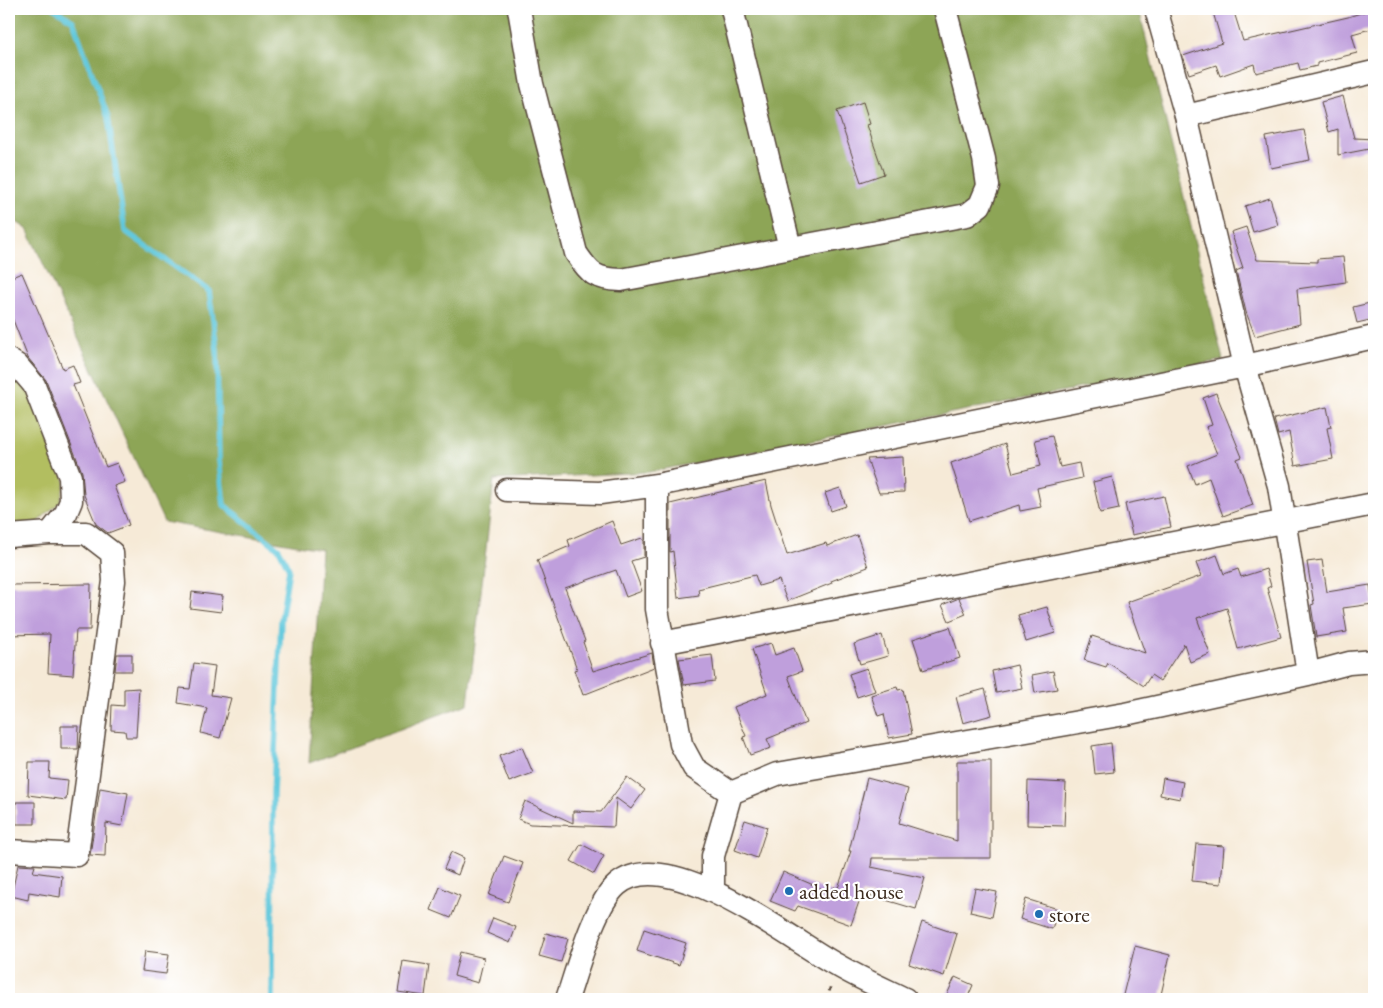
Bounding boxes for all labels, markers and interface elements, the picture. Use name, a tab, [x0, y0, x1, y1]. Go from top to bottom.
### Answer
place label: added house	[799, 877, 904, 906]
marker: added house	[783, 885, 795, 897]
place label: store	[1049, 900, 1090, 929]
marker: store	[1033, 908, 1045, 920]

